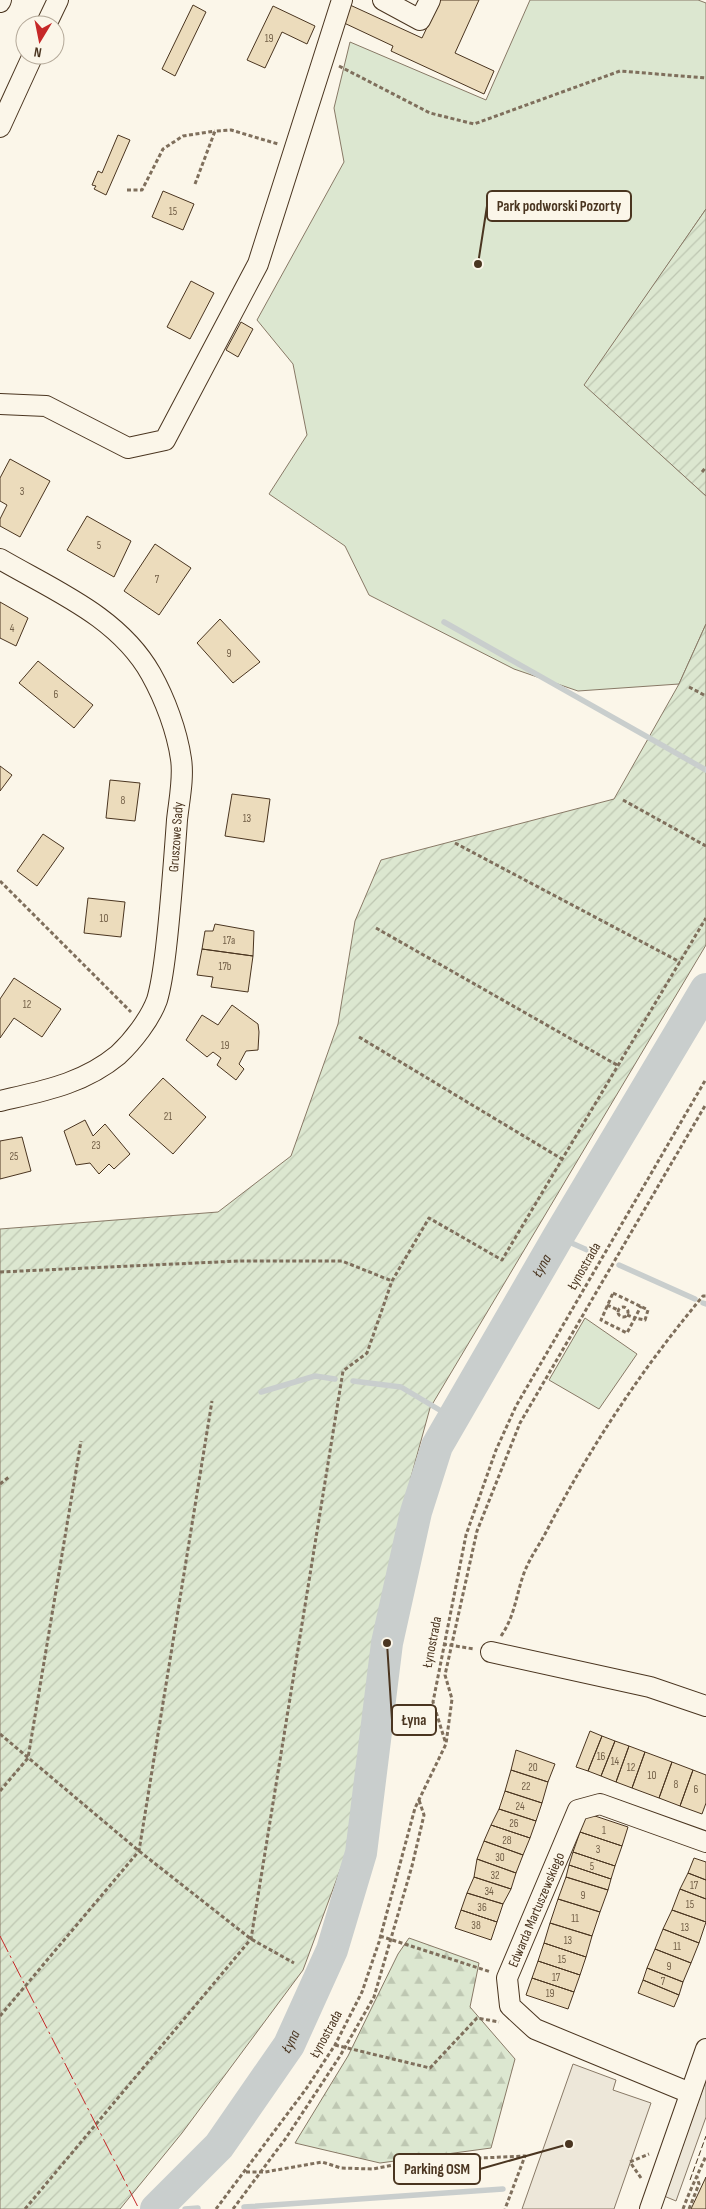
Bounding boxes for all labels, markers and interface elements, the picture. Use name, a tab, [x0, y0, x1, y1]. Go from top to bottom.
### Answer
north arrow	[15, 15, 65, 65]
house number: 19	[265, 32, 273, 45]
text: N	[33, 43, 43, 61]
callout: Park podworski Pozorty	[487, 191, 631, 221]
text: Park podworski Pozorty	[497, 197, 622, 216]
house number: 15	[169, 205, 177, 218]
house number: 3	[20, 485, 25, 498]
house number: 5	[97, 539, 101, 552]
house number: 7	[155, 573, 160, 586]
house number: 4	[10, 622, 15, 635]
house number: 9	[227, 647, 232, 660]
house number: 6	[54, 688, 59, 701]
house number: 8	[121, 794, 126, 807]
street label: Gruszowe Sady	[165, 801, 187, 873]
house number: 13	[243, 812, 252, 825]
house number: 10	[100, 912, 108, 925]
house number: 17a	[223, 934, 235, 947]
house number: 17b	[219, 960, 232, 973]
house number: 12	[23, 998, 32, 1011]
house number: 19	[221, 1039, 229, 1052]
house number: 21	[164, 1110, 172, 1123]
house number: 23	[91, 1139, 101, 1152]
house number: 25	[10, 1150, 18, 1163]
street label: Łynostrada	[563, 1239, 604, 1294]
water label: Łyna	[527, 1251, 555, 1280]
street label: Łynostrada	[419, 1615, 445, 1670]
callout: Łyna	[392, 1705, 436, 1735]
text: Łyna	[401, 1711, 426, 1730]
house number: 16	[597, 1750, 606, 1763]
house number: 14	[611, 1755, 620, 1768]
house number: 20	[528, 1761, 538, 1774]
house number: 12	[627, 1761, 636, 1774]
house number: 10	[648, 1769, 656, 1782]
house number: 8	[674, 1778, 679, 1791]
house number: 22	[521, 1780, 531, 1793]
house number: 6	[694, 1783, 699, 1796]
house number: 24	[515, 1800, 525, 1813]
house number: 26	[509, 1817, 519, 1830]
house number: 1	[602, 1824, 606, 1837]
house number: 28	[502, 1834, 512, 1847]
house number: 3	[596, 1843, 601, 1856]
street label: Edwarda Martuszewskiego	[504, 1850, 568, 1970]
house number: 30	[495, 1851, 505, 1864]
house number: 5	[590, 1860, 594, 1873]
house number: 32	[490, 1869, 500, 1882]
house number: 17	[690, 1879, 699, 1892]
house number: 34	[484, 1885, 494, 1898]
house number: 9	[581, 1889, 586, 1902]
house number: 15	[686, 1898, 694, 1911]
house number: 36	[477, 1901, 487, 1914]
house number: 11	[571, 1912, 579, 1925]
house number: 38	[471, 1919, 481, 1932]
house number: 13	[681, 1921, 690, 1934]
house number: 13	[564, 1934, 573, 1947]
house number: 11	[673, 1940, 681, 1953]
house number: 15	[558, 1953, 566, 1966]
house number: 9	[667, 1960, 672, 1973]
house number: 17	[552, 1971, 561, 1984]
house number: 7	[661, 1975, 666, 1988]
house number: 19	[546, 1987, 554, 2000]
street label: Łynostrada	[306, 2007, 346, 2062]
water label: Łyna	[277, 2027, 304, 2057]
callout: Parking OSM	[394, 2154, 480, 2184]
text: Parking OSM	[404, 2160, 470, 2179]

